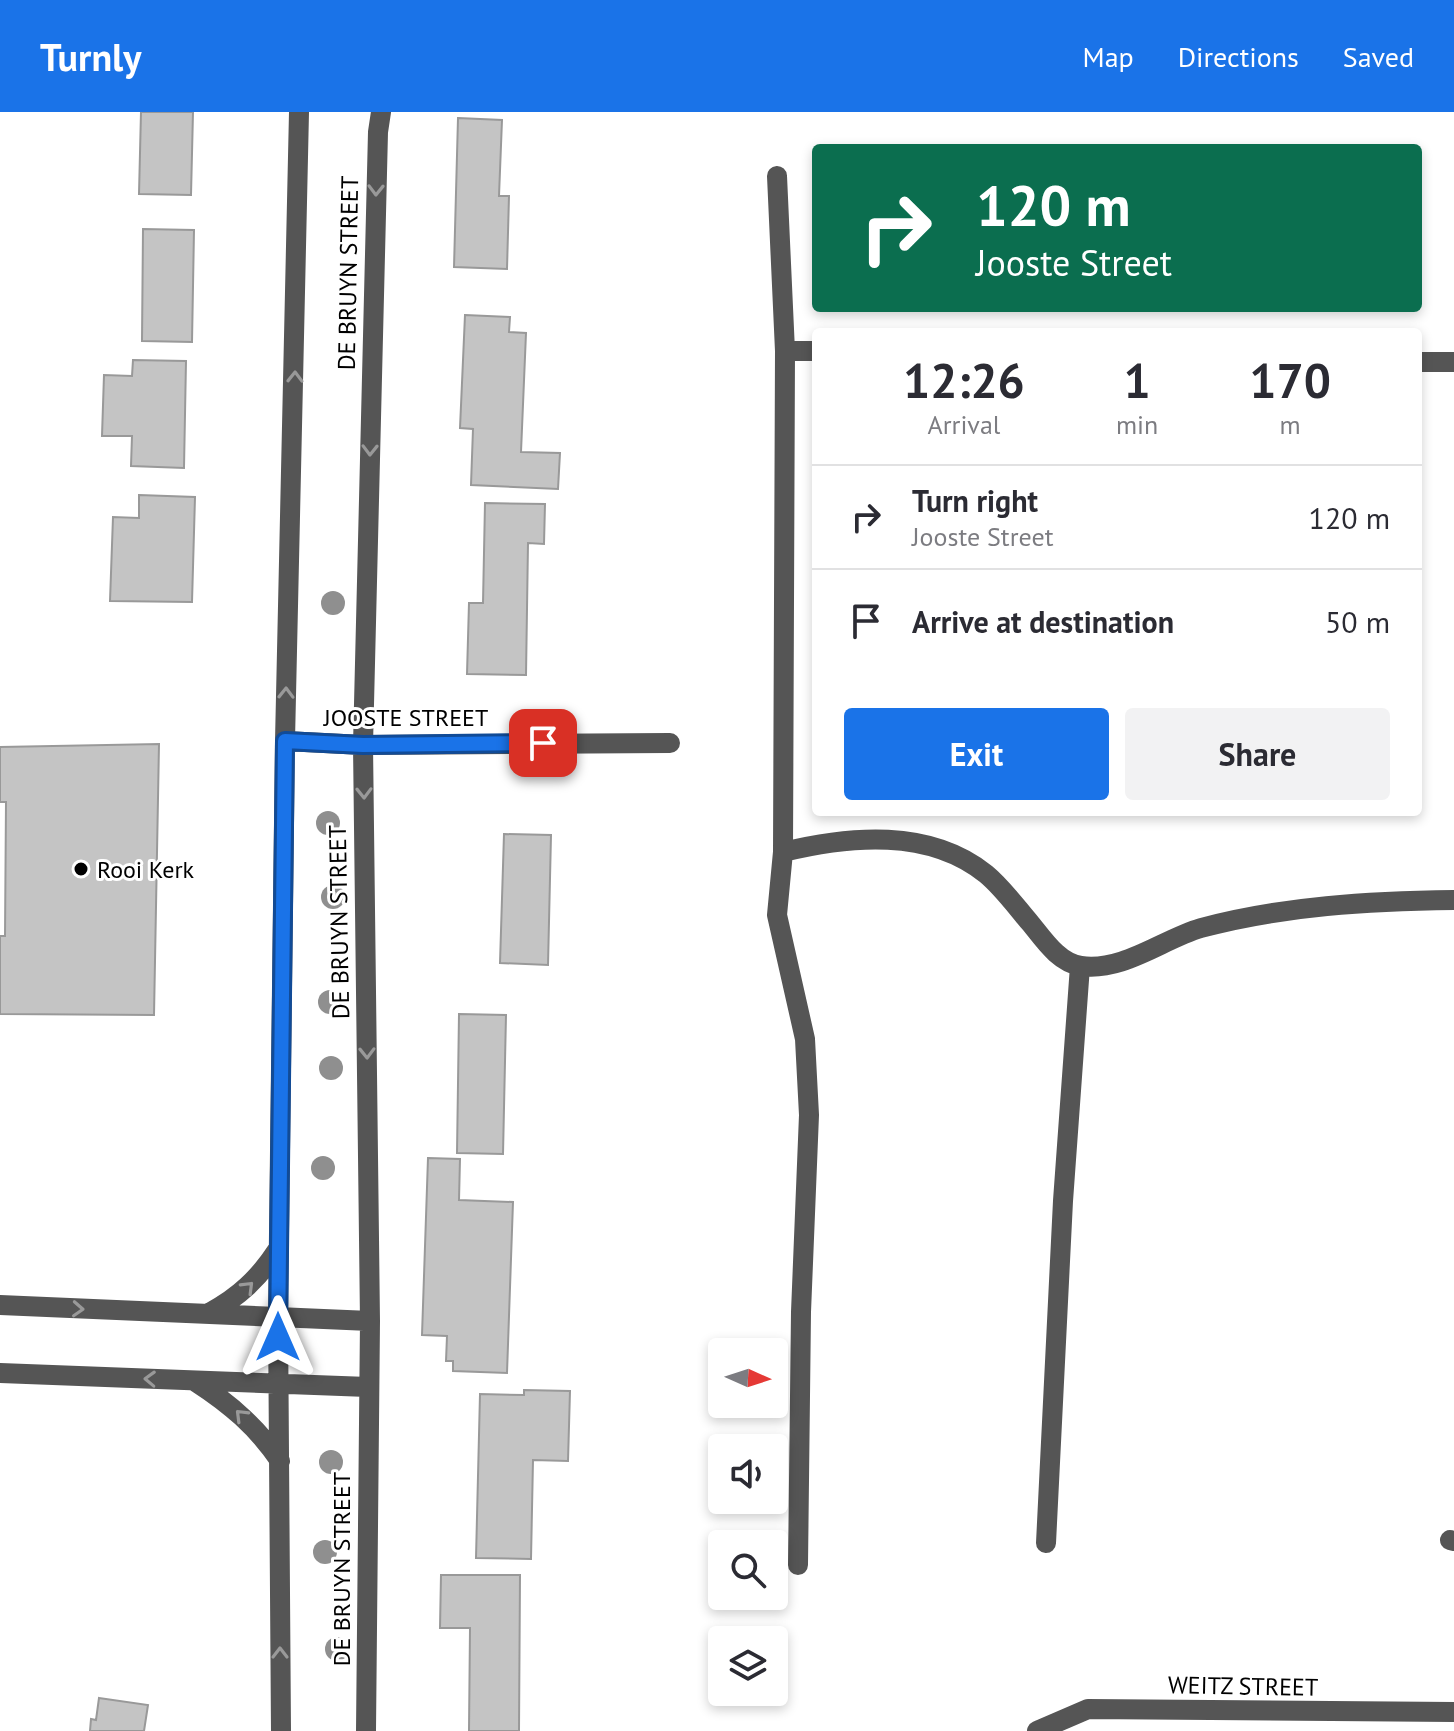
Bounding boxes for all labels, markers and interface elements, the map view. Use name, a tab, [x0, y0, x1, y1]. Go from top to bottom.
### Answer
text: Turnly	[40, 32, 141, 81]
text: Map	[1083, 38, 1134, 75]
text: Directions	[1178, 38, 1299, 75]
text: Saved	[1343, 38, 1414, 75]
text: 120 m	[976, 169, 1131, 241]
street label: DE BRUYN STREET	[331, 176, 365, 370]
icon: right	[844, 176, 948, 280]
one-way arrow	[368, 184, 385, 197]
text: Jooste Street	[976, 239, 1172, 286]
text: 12:26	[903, 349, 1025, 411]
text: 1	[1123, 349, 1151, 411]
text: 170	[1249, 349, 1331, 411]
one-way arrow	[286, 370, 303, 383]
text: Arrival	[928, 408, 1000, 441]
text: min	[1116, 408, 1158, 441]
text: m	[1280, 408, 1301, 441]
one-way arrow	[361, 444, 379, 457]
text: Turn right	[912, 481, 1038, 520]
icon: right	[844, 495, 888, 539]
text: 120 m	[1309, 498, 1390, 537]
text: Jooste Street	[912, 520, 1053, 553]
icon: arrive	[844, 599, 888, 643]
text: Arrive at destination	[912, 602, 1174, 641]
text: 50 m	[1325, 602, 1390, 641]
one-way arrow	[278, 686, 295, 699]
street label: JOOSTE STREET	[323, 702, 488, 733]
button: Exit	[844, 708, 1109, 800]
button: Share	[1125, 708, 1390, 800]
pin	[509, 709, 577, 777]
icon: arrive	[521, 721, 565, 765]
one-way arrow	[355, 787, 373, 800]
street label: DE BRUYN STREET	[322, 825, 356, 1019]
place label: Rooi Kerk	[97, 854, 195, 885]
marker: Rooi Kerk	[72, 860, 90, 878]
one-way arrow	[358, 1047, 376, 1060]
one-way arrow	[238, 1282, 253, 1296]
position arrow	[236, 1295, 320, 1379]
one-way arrow	[72, 1300, 85, 1317]
north arrow	[708, 1338, 788, 1418]
map controls	[708, 1338, 788, 1706]
one-way arrow	[143, 1371, 156, 1388]
one-way arrow	[236, 1410, 251, 1425]
button: sound	[708, 1434, 788, 1514]
street label: DE BRUYN STREET	[326, 1472, 357, 1666]
button: search	[708, 1530, 788, 1610]
button: layers	[708, 1626, 788, 1706]
one-way arrow	[271, 1646, 289, 1659]
street label: WEITZ STREET	[1168, 1669, 1318, 1703]

